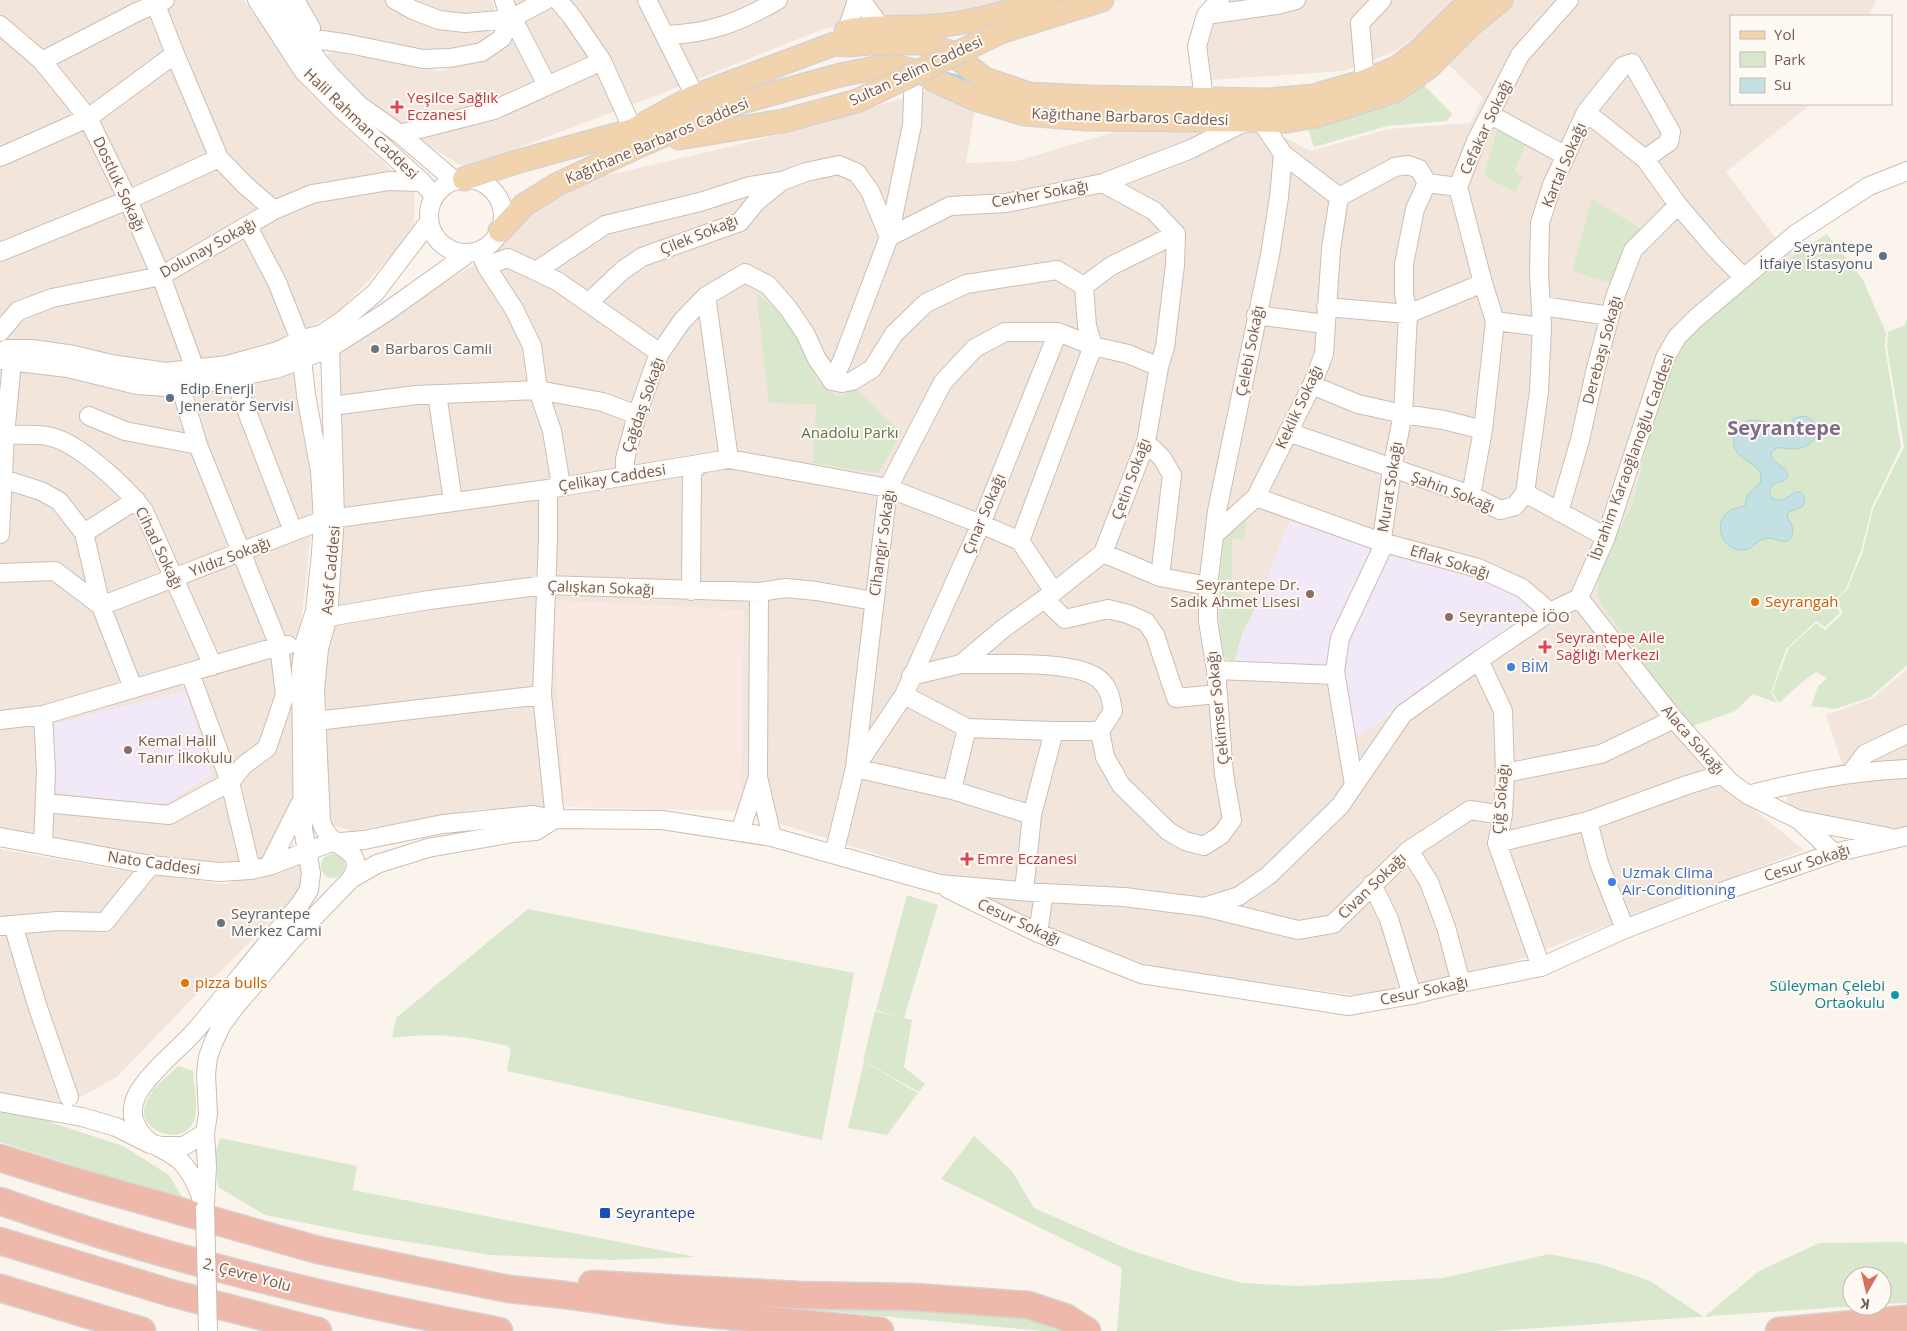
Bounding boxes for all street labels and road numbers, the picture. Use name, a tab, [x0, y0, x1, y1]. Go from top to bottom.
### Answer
street label: Sultan Selim Caddesi	[845, 30, 986, 110]
street label: Halil Rahman Caddesi	[300, 63, 423, 183]
street label: Cefakar Sokağı	[1454, 76, 1516, 177]
street label: Kağıthane Barbaros Caddesi	[562, 92, 751, 188]
street label: Kağıthane Barbaros Caddesi	[1031, 103, 1229, 129]
street label: Kartal Sokağı	[1536, 119, 1590, 210]
street label: Dostluk Sokağı	[89, 133, 151, 234]
street label: Cevher Sokağı	[990, 175, 1090, 211]
street label: Çilek Sokağı	[657, 209, 741, 259]
street label: Dolunay Sokağı	[156, 212, 259, 282]
street label: Derebaşı Sokağı	[1577, 293, 1625, 406]
street label: Çelebi Sokağı	[1230, 304, 1268, 398]
street label: İbrahim Karaoğlanoğlu Caddesi	[1584, 351, 1678, 563]
street label: Çağdaş Sokağı	[616, 354, 668, 455]
street label: Keklik Sokağı	[1270, 361, 1326, 452]
street label: Çetin Sokağı	[1106, 435, 1154, 522]
street label: Murat Sokağı	[1372, 440, 1406, 534]
street label: Çelikay Caddesi	[557, 459, 667, 495]
street label: Şahin Sokağı	[1409, 466, 1498, 516]
street label: Çınar Sokağı	[957, 470, 1009, 557]
street label: Cihangir Sokağı	[864, 488, 898, 597]
street label: Cihad Sokağı	[131, 503, 188, 592]
street label: Asaf Caddesi	[316, 525, 344, 615]
street label: Yıldız Sokağı	[186, 531, 273, 581]
street label: Eflak Sokağı	[1408, 539, 1493, 583]
street label: Çalışkan Sokağı	[547, 575, 655, 599]
street label: Çekimser Sokağı	[1201, 650, 1233, 766]
street label: Alaca Sokağı	[1658, 700, 1730, 779]
street label: Çiğ Sokağı	[1487, 763, 1513, 835]
street label: Cesur Sokağı	[1761, 839, 1852, 885]
street label: Nato Caddesi	[106, 846, 202, 878]
street label: Civan Sokağı	[1333, 848, 1410, 923]
street label: Cesur Sokağı	[975, 893, 1064, 949]
street label: Cesur Sokağı	[1378, 971, 1470, 1009]
street label: 2. Çevre Yolu	[201, 1253, 294, 1295]

